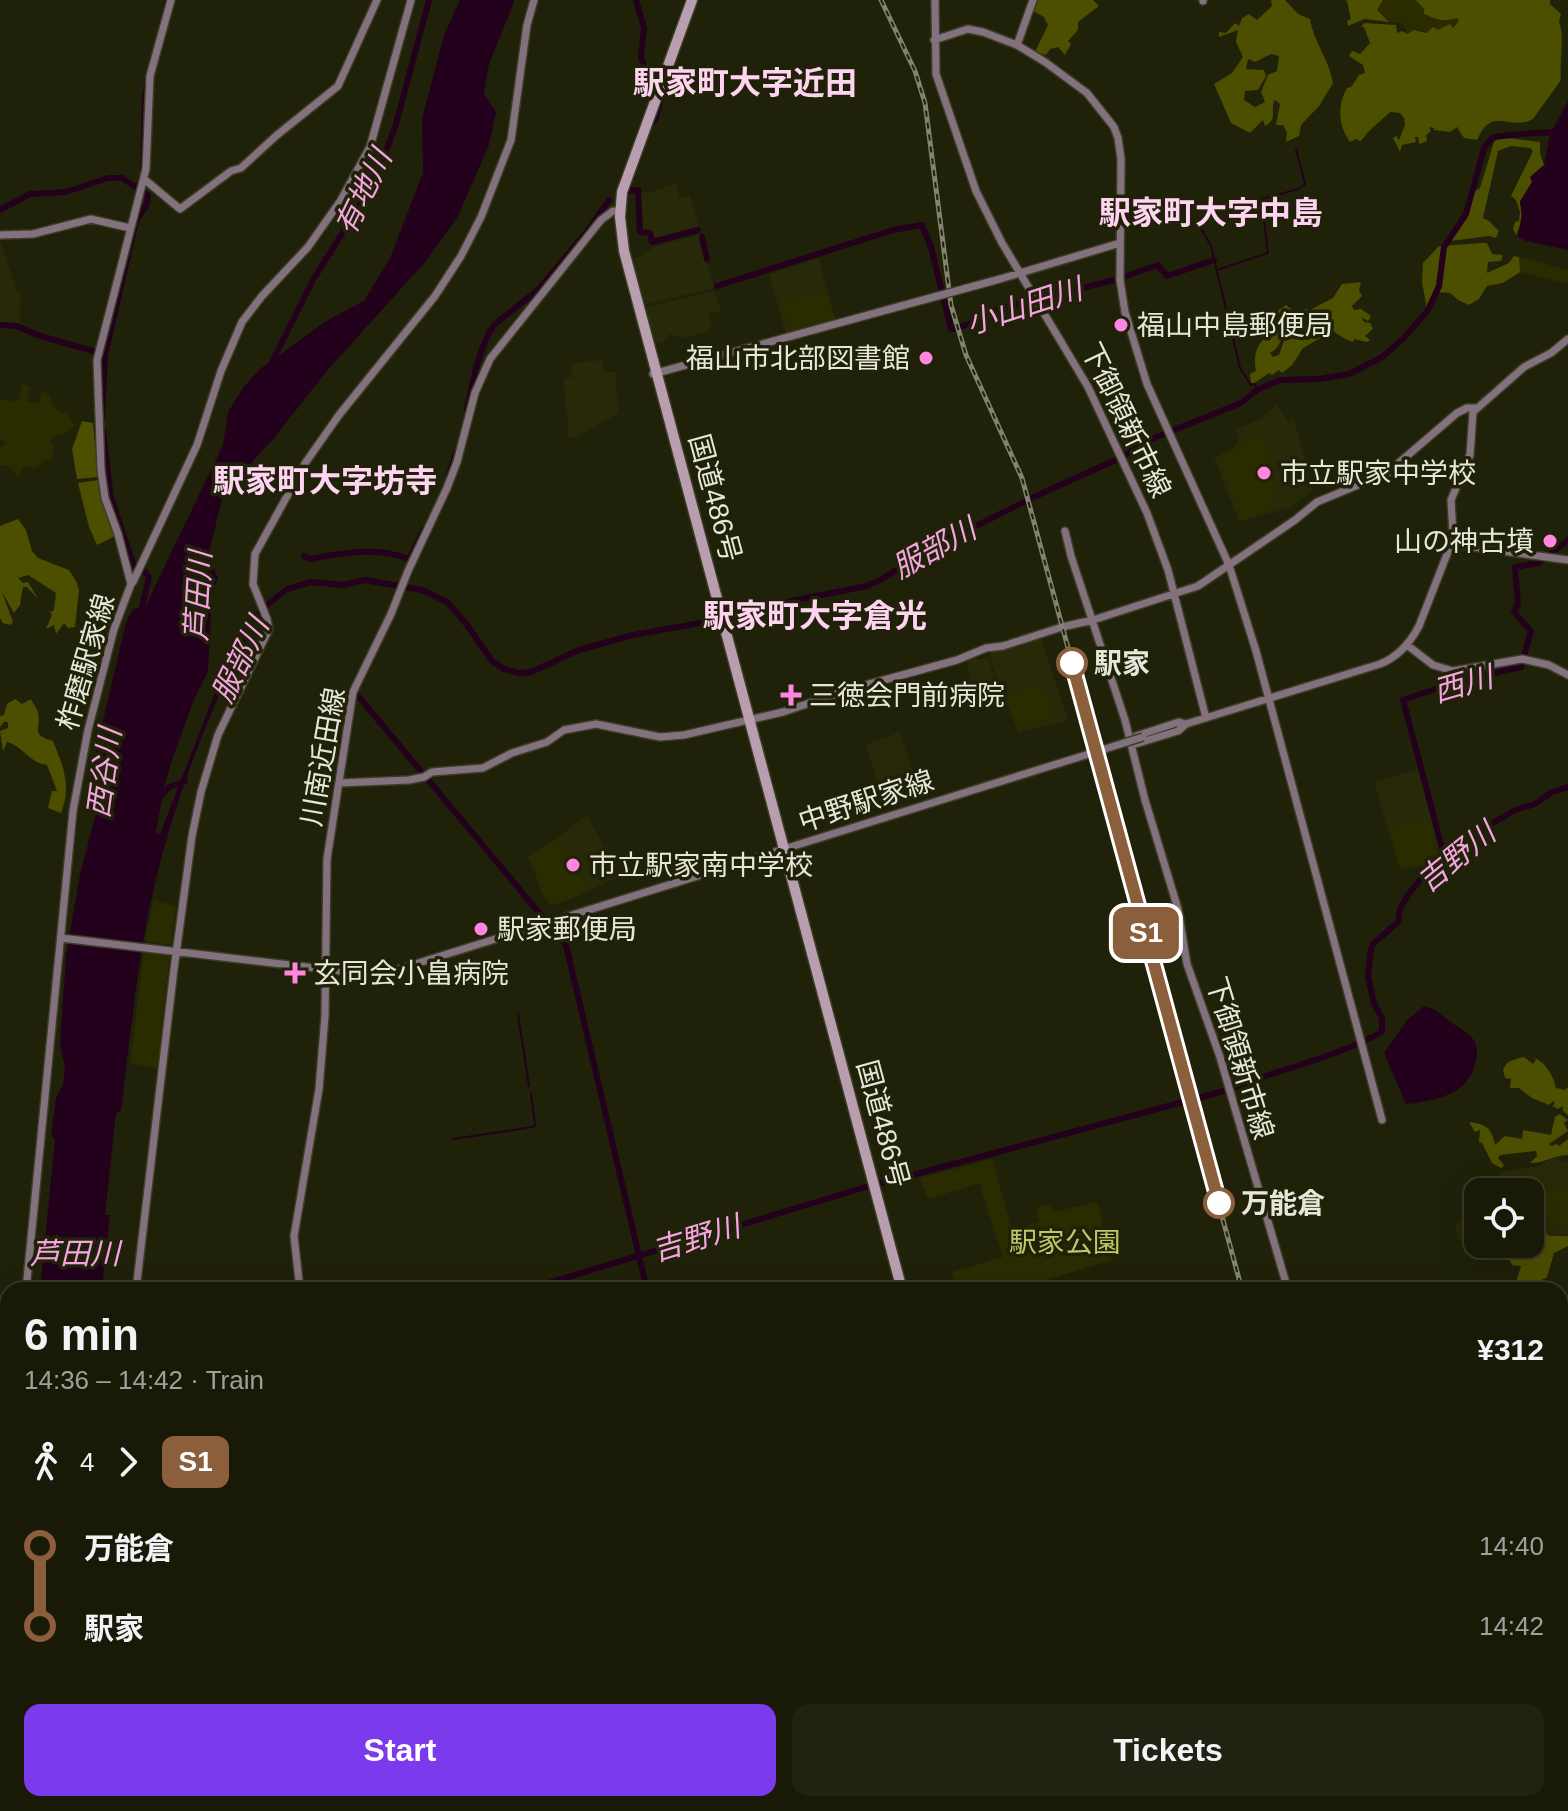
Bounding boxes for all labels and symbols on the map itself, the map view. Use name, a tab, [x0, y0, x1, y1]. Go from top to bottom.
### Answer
district label: 駅家町大字近田	[633, 65, 857, 101]
water label: 有地川	[328, 142, 399, 240]
district label: 駅家町大字中島	[1099, 195, 1323, 231]
water label: 小山田川	[962, 271, 1089, 340]
place label: 福山中島郵便局	[1137, 310, 1333, 341]
marker: 福山中島郵便局	[1112, 316, 1130, 334]
street label: 下御領新市線	[1075, 338, 1177, 502]
place label: 福山市北部図書館	[686, 343, 910, 374]
marker: 福山市北部図書館	[917, 349, 935, 367]
street label: 国道486号	[683, 431, 747, 565]
place label: 市立駅家中学校	[1280, 458, 1476, 489]
district label: 駅家町大字坊寺	[213, 463, 437, 499]
marker: 市立駅家中学校	[1255, 464, 1273, 482]
water label: 服部川	[887, 510, 984, 584]
place label: 山の神古墳	[1394, 526, 1534, 557]
marker: 山の神古墳	[1541, 532, 1559, 550]
water label: 芦田川	[179, 547, 217, 642]
street label: 柞磨駅家線	[52, 590, 120, 734]
district label: 駅家町大字倉光	[703, 598, 927, 634]
water label: 服部川	[205, 610, 276, 708]
marker: 駅家	[1057, 648, 1087, 678]
place label: 駅家	[1094, 648, 1150, 679]
water label: 西川	[1430, 659, 1499, 708]
place label: 三徳会門前病院	[809, 680, 1005, 711]
marker: 三徳会門前病院	[780, 684, 802, 706]
street label: 川南近田線	[296, 685, 350, 829]
water label: 西谷川	[81, 723, 127, 820]
street label: 中野駅家線	[795, 765, 937, 837]
water label: 吉野川	[1411, 814, 1504, 898]
place label: 市立駅家南中学校	[589, 850, 813, 881]
marker: 市立駅家南中学校	[564, 856, 582, 874]
line badge: S1	[1110, 907, 1182, 959]
place label: 駅家郵便局	[497, 914, 637, 945]
marker: 駅家郵便局	[472, 920, 490, 938]
place label: 玄同会小畠病院	[313, 958, 509, 989]
marker: 玄同会小畠病院	[284, 962, 306, 984]
street label: 下御領新市線	[1201, 973, 1279, 1143]
street label: 国道486号	[851, 1057, 915, 1191]
marker: 万能倉	[1204, 1188, 1234, 1218]
place label: 万能倉	[1241, 1188, 1325, 1219]
water label: 吉野川	[648, 1208, 747, 1267]
park label: 駅家公園	[1009, 1227, 1121, 1258]
water label: 芦田川	[30, 1237, 123, 1270]

